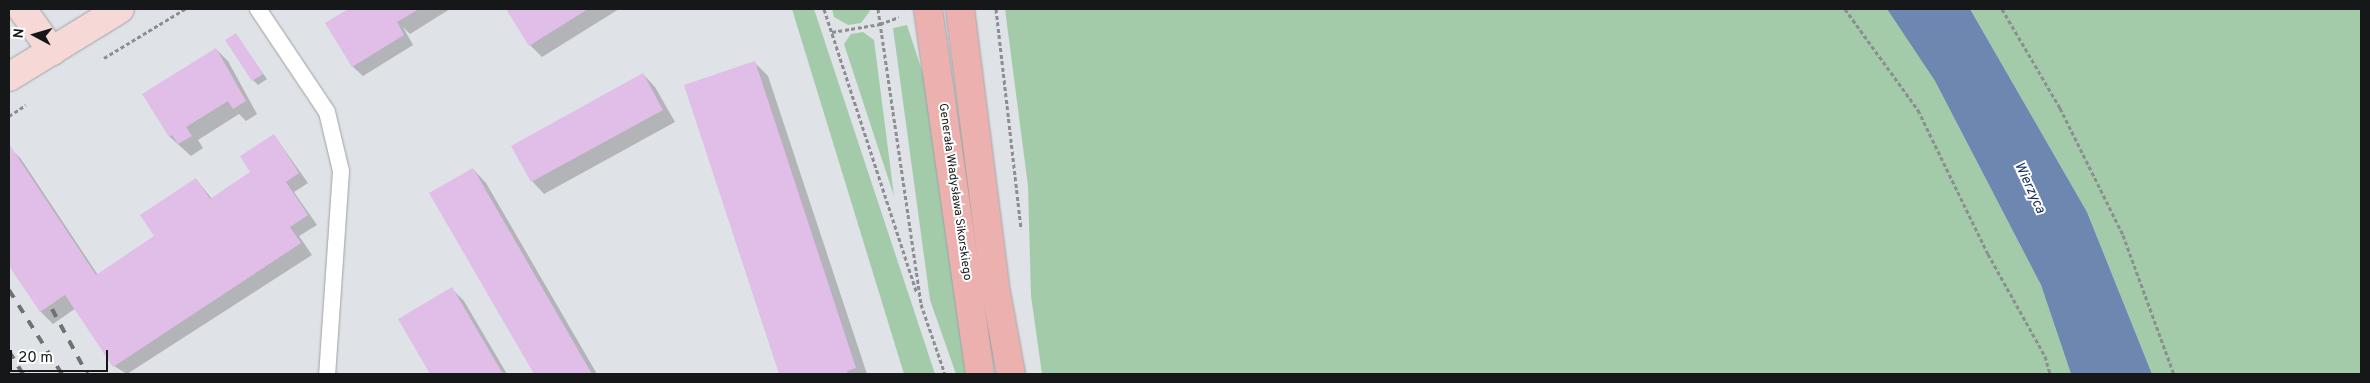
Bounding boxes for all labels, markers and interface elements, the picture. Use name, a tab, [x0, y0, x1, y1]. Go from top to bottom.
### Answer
north arrow	[10, 10, 60, 60]
text: N	[11, 27, 29, 39]
street label: Generała Władysława Sikorskiego	[934, 102, 974, 282]
water label: Wierzyca	[2010, 160, 2048, 216]
scale bar	[12, 340, 110, 372]
text: 20 m	[18, 349, 53, 368]

